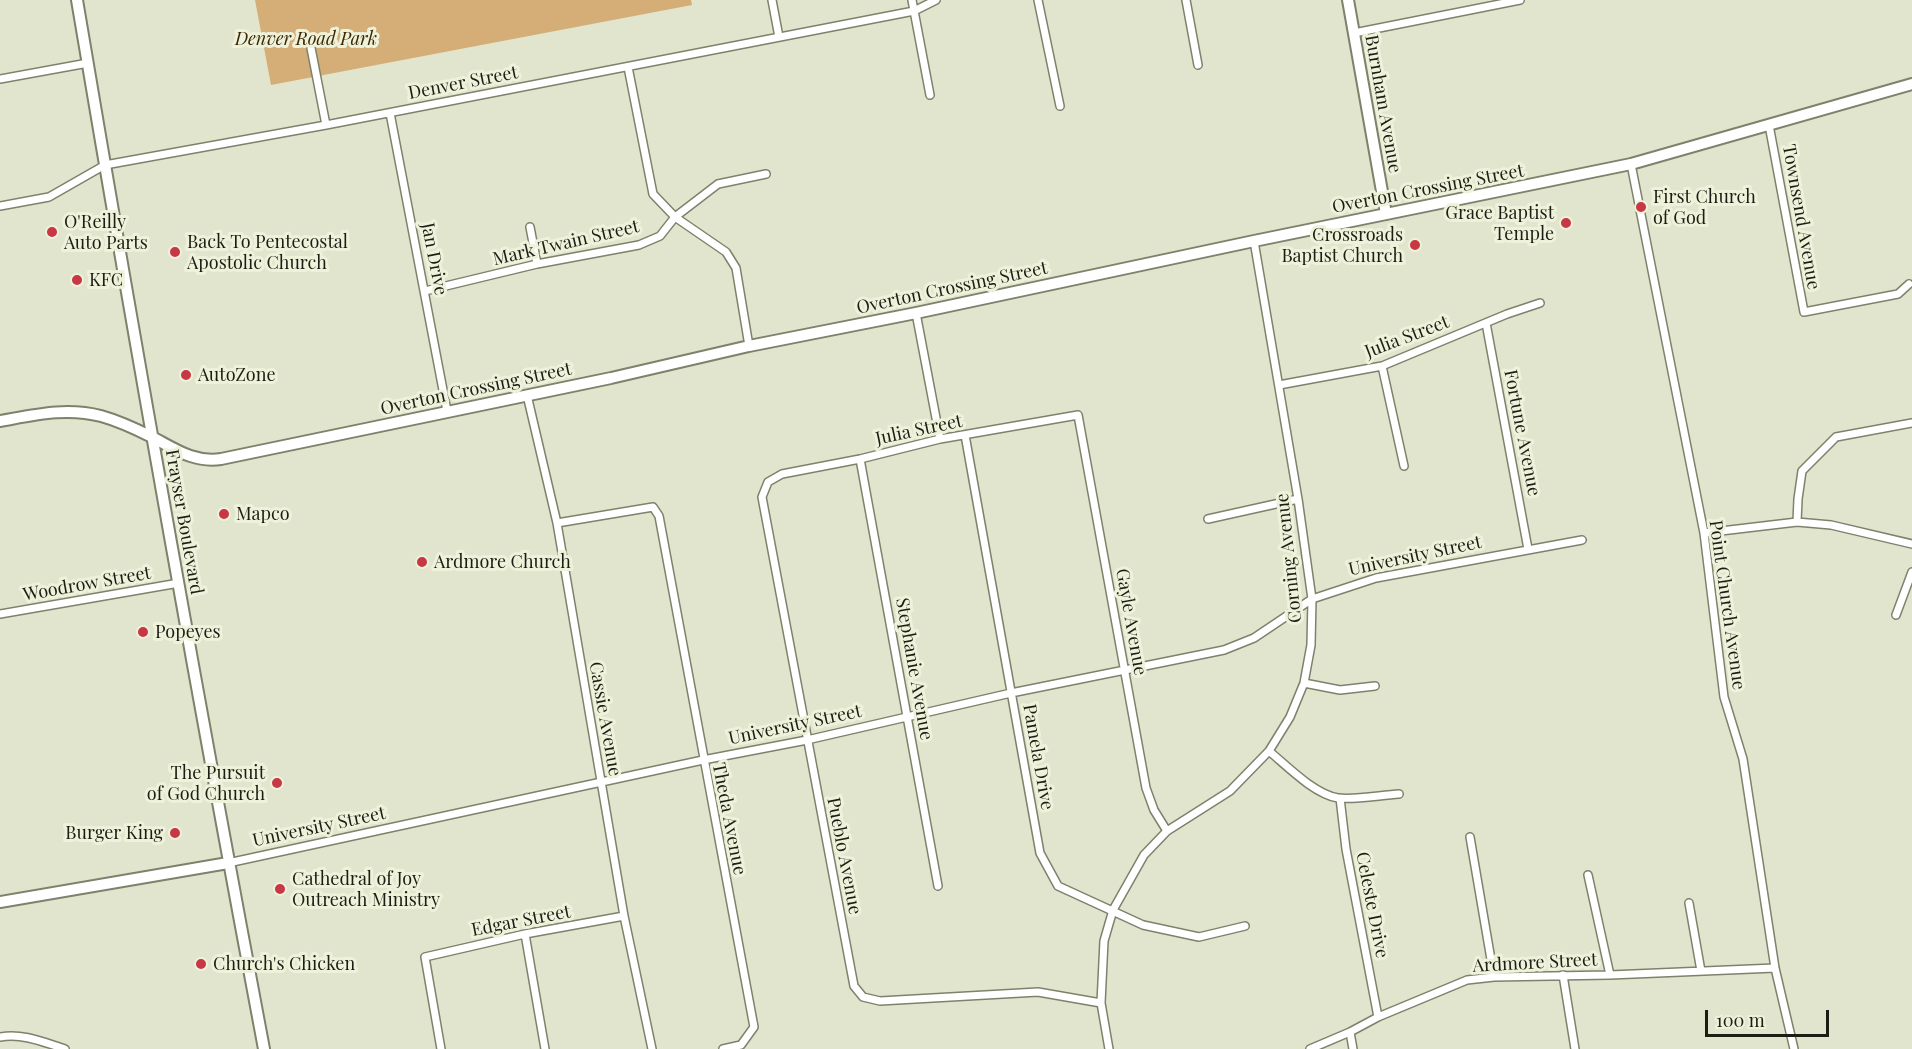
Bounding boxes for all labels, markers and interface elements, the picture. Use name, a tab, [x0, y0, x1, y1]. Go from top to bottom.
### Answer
park label: Denver Road Park	[235, 28, 377, 50]
street label: Burnham Avenue	[1360, 33, 1406, 175]
street label: Denver Street	[406, 62, 520, 104]
street label: Townsend Avenue	[1778, 143, 1824, 291]
street label: Overton Crossing Street	[1330, 160, 1526, 218]
place label: First Church of God	[1653, 186, 1756, 228]
marker: First Church of God	[1634, 200, 1648, 214]
place label: Grace Baptist Temple	[1445, 202, 1554, 244]
place label: O'Reilly Auto Parts	[64, 211, 148, 254]
street label: Mark Twain Street	[491, 216, 641, 270]
marker: Grace Baptist Temple	[1559, 216, 1573, 230]
street label: Jan Drive	[416, 221, 452, 297]
place label: Crossroads Baptist Church	[1281, 224, 1403, 266]
marker: O'Reilly Auto Parts	[45, 225, 59, 239]
place label: Back To Pentecostal Apostolic Church	[187, 231, 348, 274]
marker: Crossroads Baptist Church	[1408, 238, 1422, 252]
marker: Back To Pentecostal Apostolic Church	[168, 245, 182, 259]
street label: Overton Crossing Street	[855, 257, 1049, 319]
place label: KFC	[89, 269, 123, 291]
marker: KFC	[70, 273, 84, 287]
street label: Julia Street	[1362, 311, 1452, 363]
street label: Overton Crossing Street	[379, 358, 573, 420]
place label: AutoZone	[198, 364, 276, 386]
marker: AutoZone	[179, 368, 193, 382]
street label: Fortune Avenue	[1499, 368, 1545, 498]
street label: Julia Street	[874, 410, 964, 450]
street label: Frayser Boulevard	[161, 448, 207, 596]
street label: Corning Avenue	[1271, 492, 1307, 624]
place label: Mapco	[236, 503, 290, 525]
marker: Mapco	[217, 507, 231, 521]
street label: Point Church Avenue	[1704, 519, 1750, 691]
street label: University Street	[1347, 531, 1483, 581]
place label: Ardmore Church	[434, 551, 571, 573]
marker: Ardmore Church	[415, 555, 429, 569]
street label: Woodrow Street	[21, 562, 153, 606]
street label: Gayle Avenue	[1111, 567, 1151, 677]
street label: Stephanie Avenue	[891, 596, 937, 742]
place label: Popeyes	[155, 621, 221, 643]
marker: Popeyes	[136, 625, 150, 639]
street label: Cassie Avenue	[584, 660, 626, 778]
street label: University Street	[727, 700, 863, 750]
street label: Pamela Drive	[1018, 702, 1058, 812]
street label: Theda Avenue	[708, 761, 750, 877]
place label: The Pursuit of God Church	[147, 762, 265, 804]
marker: The Pursuit of God Church	[270, 776, 284, 790]
street label: Pueblo Avenue	[822, 796, 866, 916]
street label: University Street	[251, 802, 387, 852]
place label: Burger King	[65, 822, 163, 844]
marker: Burger King	[168, 826, 182, 840]
street label: Celeste Drive	[1351, 850, 1393, 960]
place label: Cathedral of Joy Outreach Ministry	[292, 868, 440, 910]
marker: Cathedral of Joy Outreach Ministry	[273, 882, 287, 896]
street label: Edgar Street	[470, 901, 572, 941]
street label: Ardmore Street	[1472, 949, 1598, 977]
place label: Church's Chicken	[213, 953, 355, 975]
marker: Church's Chicken	[194, 957, 208, 971]
scale bar	[1708, 998, 1832, 1036]
text: 100 m	[1716, 1008, 1765, 1032]

